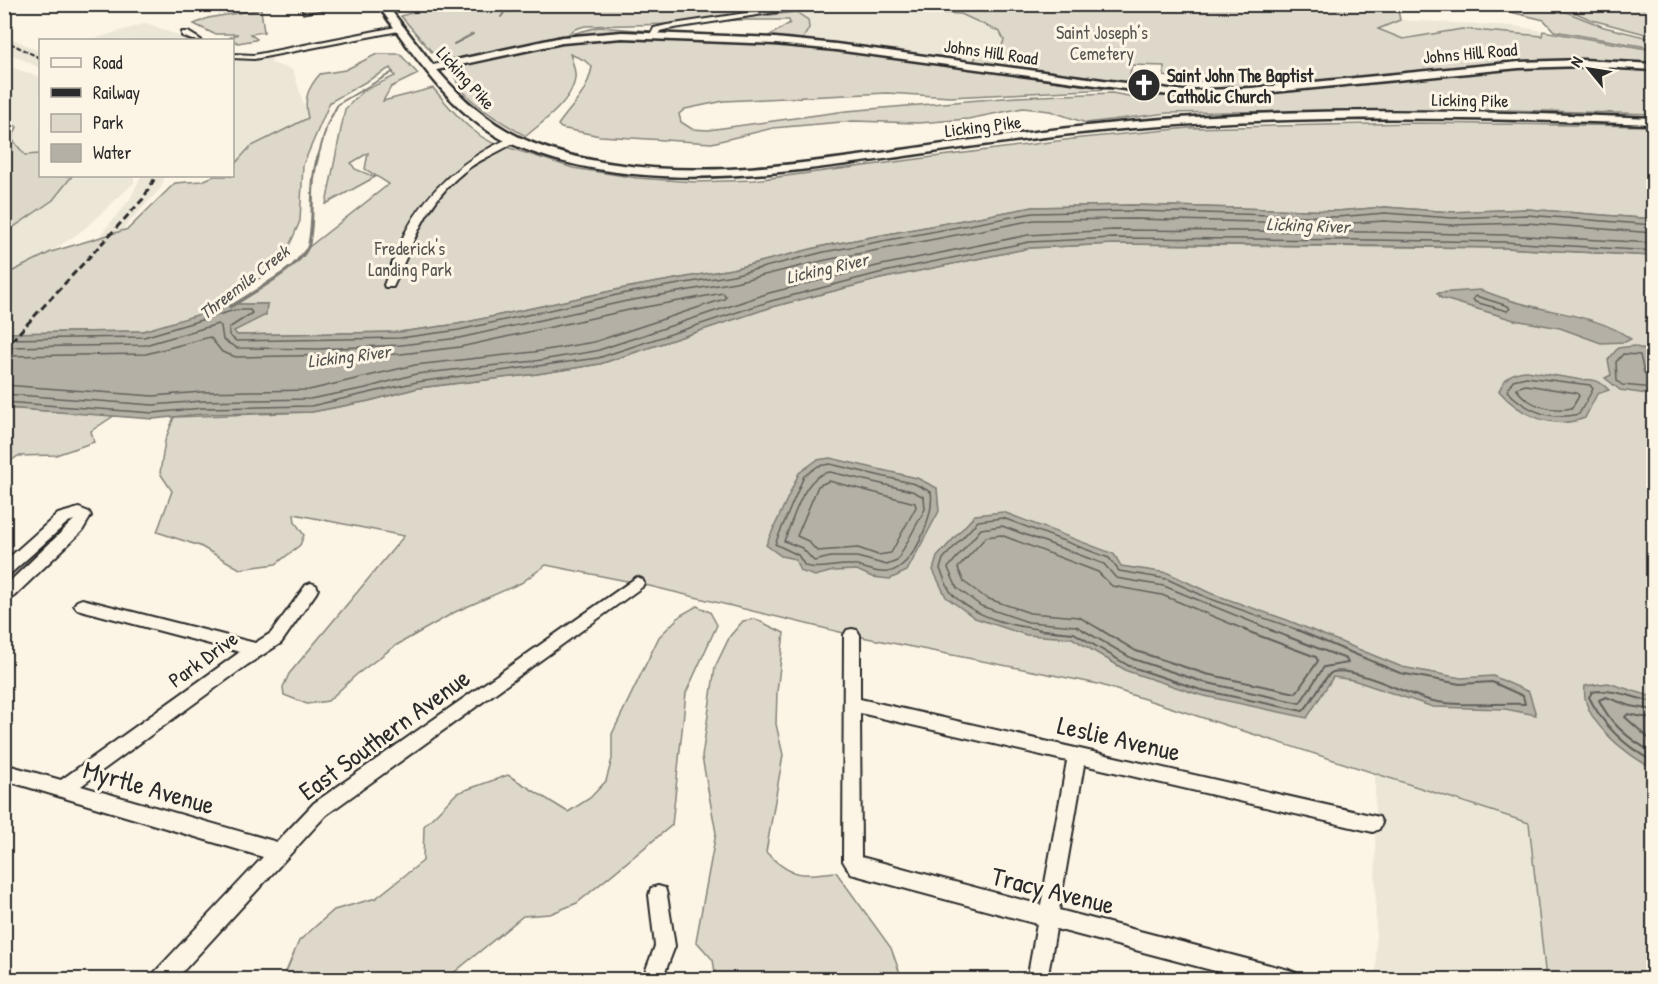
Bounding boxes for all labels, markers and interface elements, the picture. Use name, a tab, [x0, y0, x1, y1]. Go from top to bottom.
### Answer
park label: Saint Joseph’s Cemetery	[1056, 20, 1148, 66]
street label: Johns Hill Road	[942, 33, 1040, 71]
street label: Johns Hill Road	[1422, 36, 1518, 70]
legend	[39, 39, 234, 177]
north arrow	[1559, 39, 1619, 99]
street label: Licking Pike	[431, 41, 501, 115]
text: Road	[93, 50, 123, 75]
text: N	[1564, 52, 1588, 71]
place label: Saint John The Baptist Catholic Church	[1167, 63, 1314, 109]
church icon: Saint John The Baptist Catholic Church	[1126, 67, 1162, 103]
text: Railway	[93, 80, 140, 105]
street label: Licking Pike	[1431, 87, 1509, 113]
street label: Licking Pike	[943, 109, 1023, 143]
text: Park	[93, 110, 124, 135]
text: Water	[93, 140, 131, 165]
water label: Licking River	[1266, 211, 1352, 239]
park label: Frederick's Landing Park	[368, 236, 452, 282]
water label: Threemile Creek	[194, 238, 296, 325]
water label: Licking River	[784, 246, 872, 290]
water label: Licking River	[306, 338, 394, 373]
street label: Park Drive	[162, 624, 244, 694]
street label: East Southern Avenue	[291, 660, 477, 808]
street label: Leslie Avenue	[1054, 707, 1184, 769]
street label: Myrtle Avenue	[79, 752, 219, 822]
street label: Tracy Avenue	[988, 858, 1118, 922]

